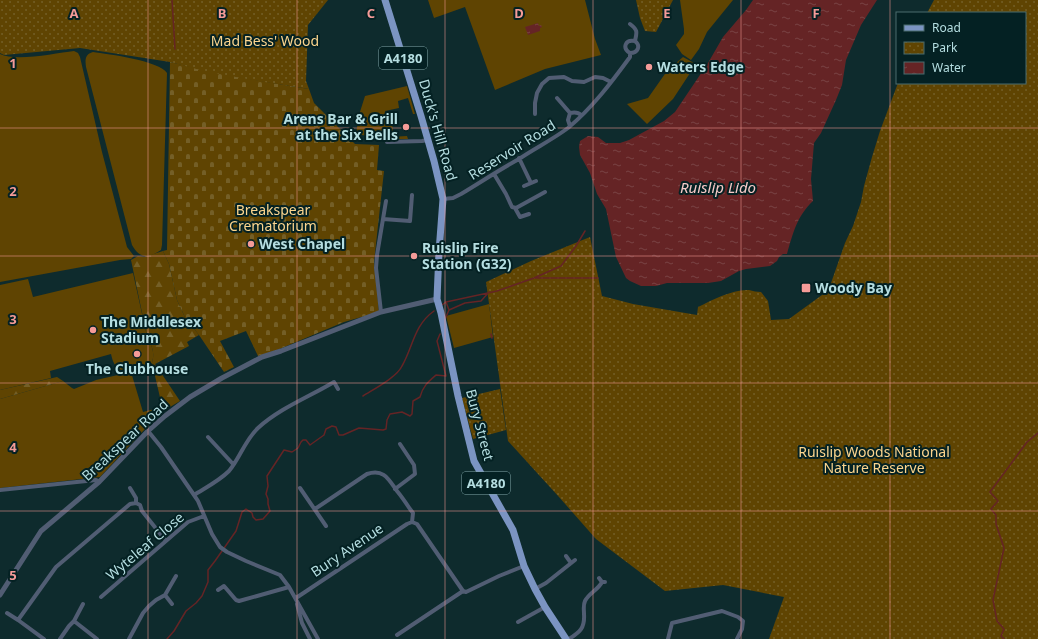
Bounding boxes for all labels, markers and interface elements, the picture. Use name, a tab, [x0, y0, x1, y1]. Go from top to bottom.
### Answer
text: A	[70, 4, 79, 22]
text: B	[218, 4, 226, 22]
text: C	[367, 4, 375, 22]
text: D	[514, 4, 524, 22]
text: E	[663, 4, 671, 22]
text: F	[812, 4, 820, 22]
legend	[896, 12, 1026, 84]
text: Road	[932, 19, 961, 36]
park label: Mad Bess' Wood	[211, 31, 319, 50]
text: Park	[932, 39, 958, 56]
road number: A4180	[379, 47, 427, 69]
text: 1	[9, 54, 17, 72]
place label: Waters Edge	[657, 57, 744, 76]
text: Water	[932, 59, 966, 76]
marker: Waters Edge	[644, 62, 654, 72]
street label: Duck's Hill Road	[415, 77, 462, 183]
place label: Arens Bar & Grill at the Six Bells	[284, 109, 398, 144]
street label: Reservoir Road	[465, 115, 559, 184]
marker: Arens Bar & Grill at the Six Bells	[401, 122, 411, 132]
water label: Ruislip Lido	[680, 177, 756, 197]
text: 2	[9, 182, 17, 200]
park label: Breakspear Crematorium	[229, 200, 317, 235]
place label: West Chapel	[259, 234, 345, 253]
place label: Ruislip Fire Station (G32)	[422, 238, 512, 273]
marker: West Chapel	[246, 239, 256, 249]
marker: Ruislip Fire Station (G32)	[409, 251, 419, 261]
place label: Woody Bay	[815, 278, 892, 297]
marker: Woody Bay	[800, 282, 812, 294]
text: 3	[9, 310, 17, 328]
place label: The Middlesex Stadium	[101, 312, 202, 347]
marker: The Middlesex Stadium	[88, 325, 98, 335]
marker: The Clubhouse	[132, 349, 142, 359]
place label: The Clubhouse	[86, 359, 188, 378]
street label: Bury Street	[462, 387, 499, 463]
street label: Breakspear Road	[77, 395, 172, 485]
text: 4	[9, 438, 17, 456]
park label: Ruislip Woods National Nature Reserve	[798, 442, 950, 477]
road number: A4180	[462, 472, 510, 494]
street label: Wyteleaf Close	[102, 507, 188, 584]
street label: Bury Avenue	[307, 518, 387, 581]
text: 5	[9, 566, 17, 584]

